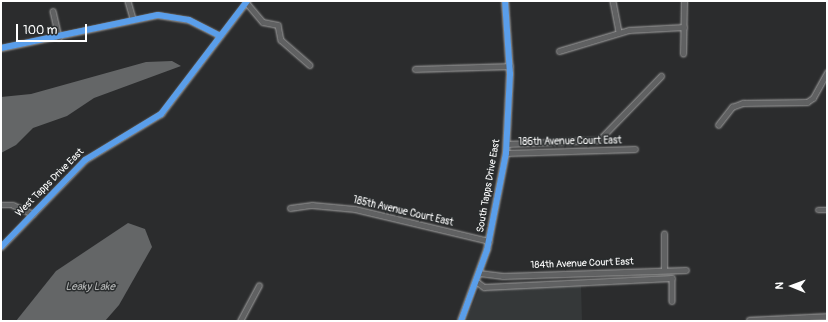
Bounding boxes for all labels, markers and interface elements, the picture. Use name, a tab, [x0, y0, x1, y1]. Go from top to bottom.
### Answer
scale bar	[18, 16, 89, 42]
text: 100 m	[23, 23, 57, 38]
street label: 186th Avenue Court East	[518, 135, 622, 149]
street label: South Tapps Drive East	[475, 138, 503, 234]
street label: West Tapps Drive East	[13, 146, 87, 220]
street label: 185th Avenue Court East	[352, 195, 454, 229]
street label: 184th Avenue Court East	[530, 256, 634, 272]
north arrow	[772, 266, 812, 306]
water label: Leaky Lake	[65, 280, 115, 294]
text: N	[773, 282, 786, 290]

